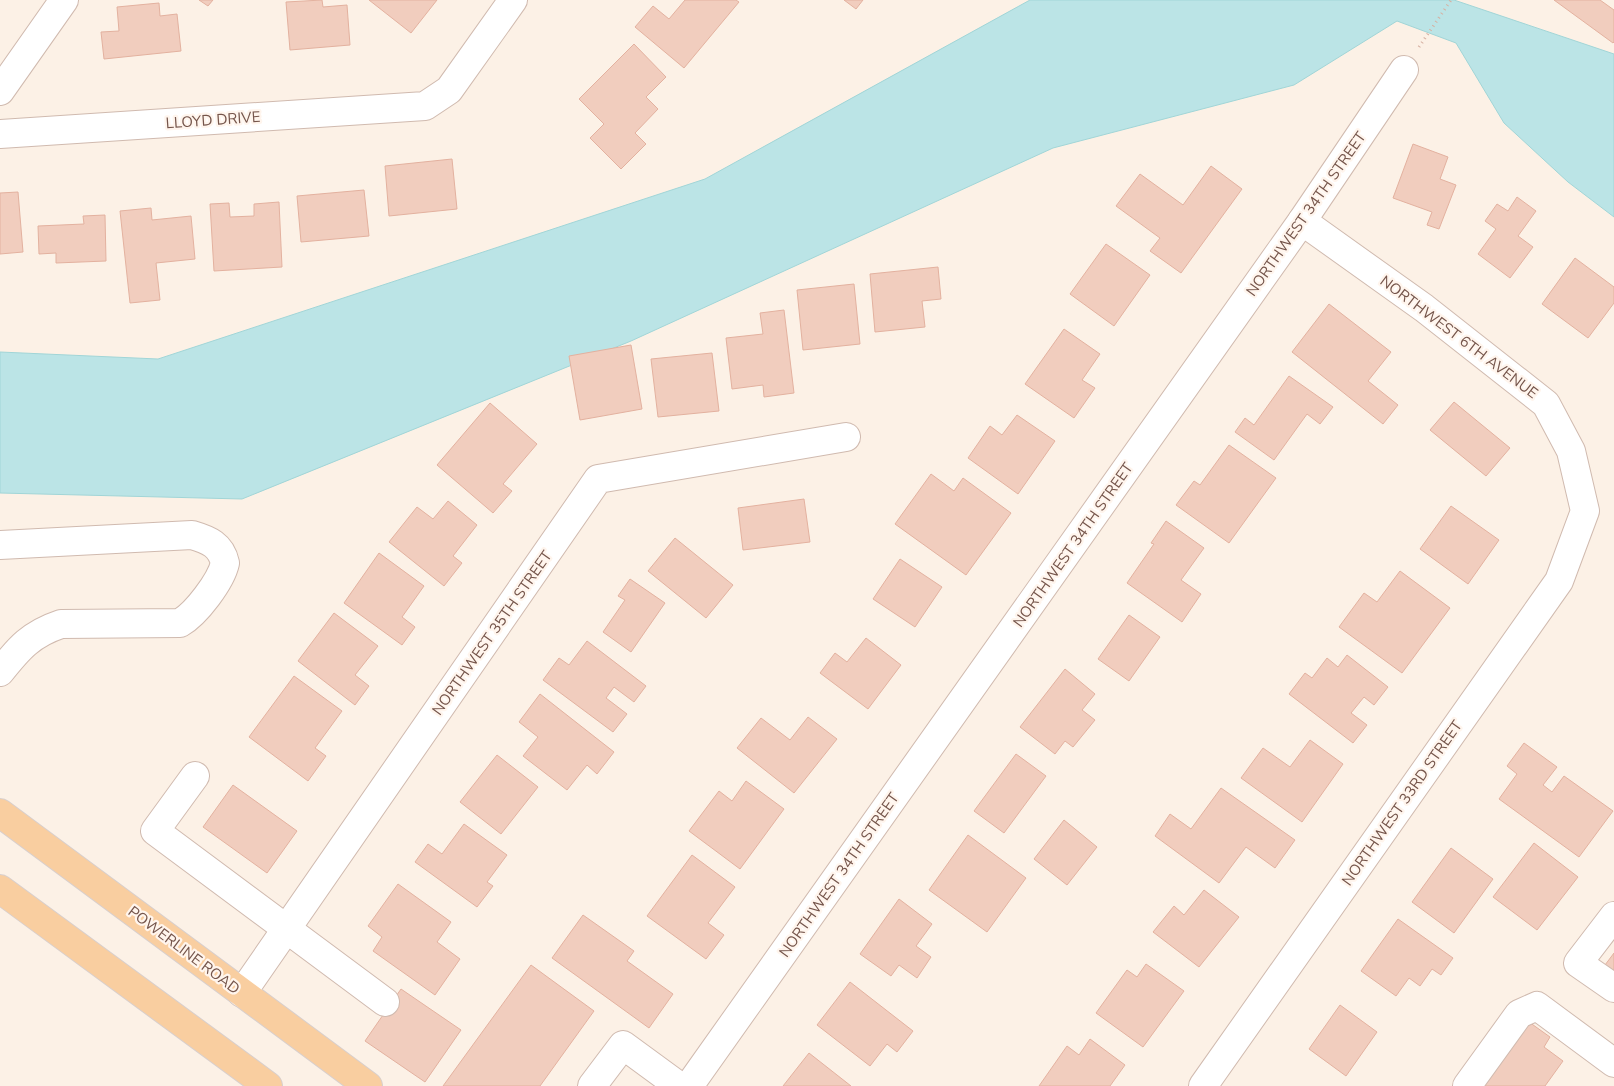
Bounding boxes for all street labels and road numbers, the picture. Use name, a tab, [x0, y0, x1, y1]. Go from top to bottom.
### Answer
street label: LLOYD DRIVE	[165, 107, 261, 133]
street label: NORTHWEST 34TH STREET	[1241, 128, 1371, 300]
street label: NORTHWEST 6TH AVENUE	[1376, 271, 1542, 403]
street label: NORTHWEST 34TH STREET	[1008, 459, 1138, 631]
street label: NORTHWEST 35TH STREET	[427, 547, 557, 719]
street label: NORTHWEST 33RD STREET	[1337, 716, 1467, 890]
street label: NORTHWEST 34TH STREET	[774, 789, 904, 961]
street label: POWERLINE ROAD	[124, 901, 244, 999]

